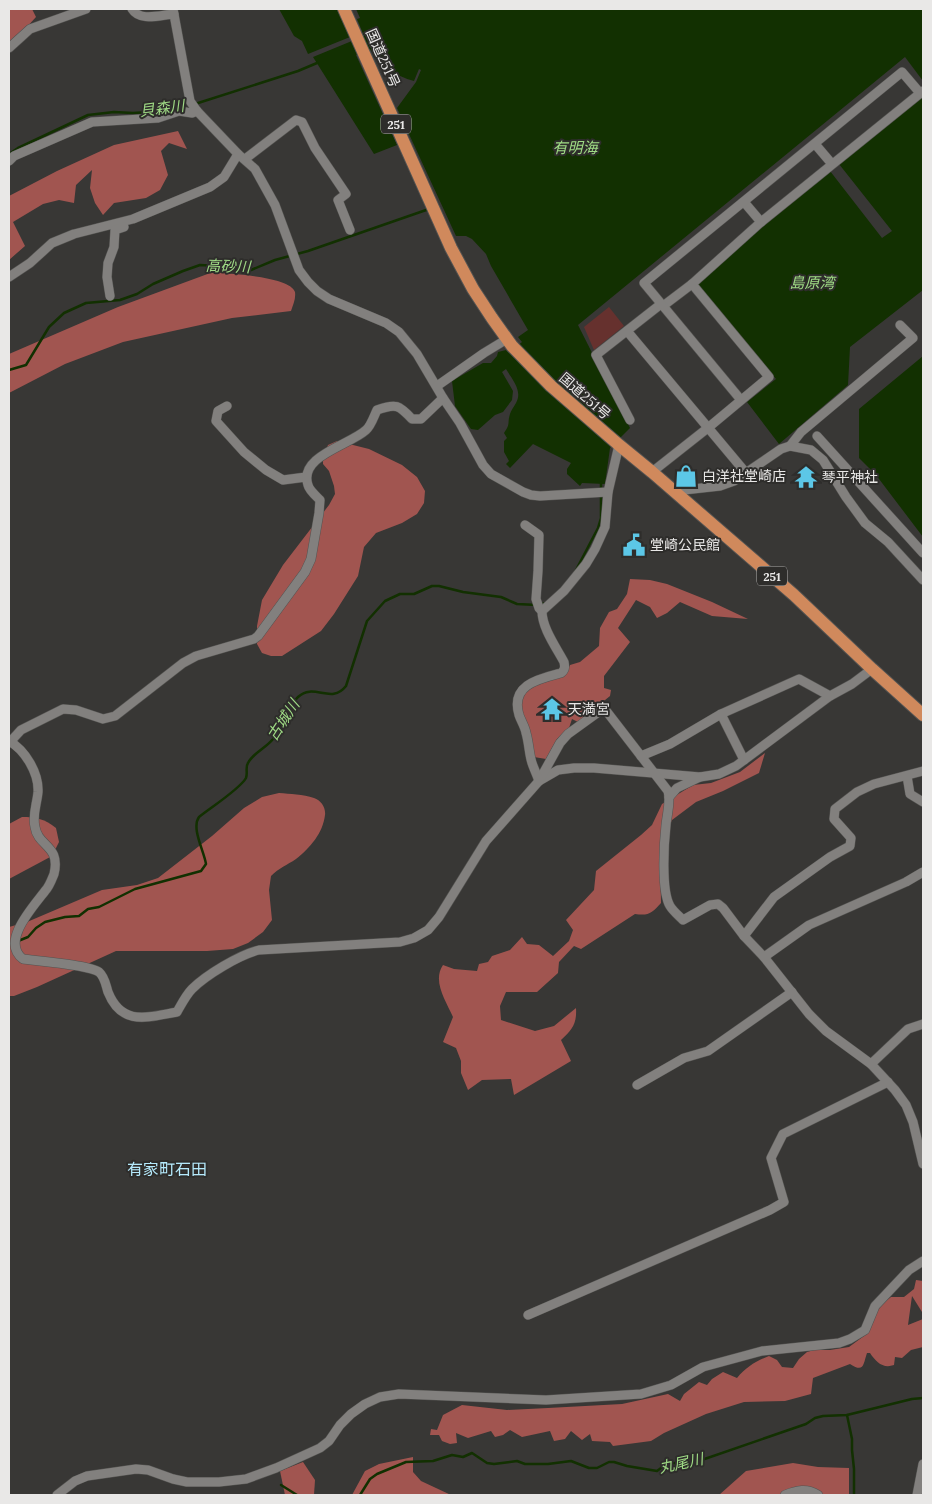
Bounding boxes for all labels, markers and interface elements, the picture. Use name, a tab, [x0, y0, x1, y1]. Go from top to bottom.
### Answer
street label: 国道251号	[362, 26, 404, 90]
water label: 貝森川	[139, 96, 187, 120]
road number: 251	[381, 115, 411, 134]
water label: 有明海	[552, 138, 599, 157]
water label: 高砂川	[205, 256, 253, 276]
water label: 島原湾	[789, 273, 837, 292]
street label: 国道251号	[556, 369, 614, 423]
shop icon: 白洋社堂崎店	[673, 463, 699, 489]
temple icon: 琴平神社	[793, 464, 819, 490]
place label: 白洋社堂崎店	[702, 467, 786, 485]
place label: 琴平神社	[822, 468, 878, 486]
public building icon: 堂崎公民館	[621, 532, 647, 558]
place label: 堂崎公民館	[650, 536, 720, 554]
road number: 251	[757, 566, 787, 586]
water label: 古城川	[263, 694, 304, 744]
temple icon: 天満宮	[539, 696, 565, 722]
place label: 天満宮	[568, 700, 610, 718]
district label: 有家町石田	[127, 1159, 207, 1179]
water label: 丸尾川	[657, 1449, 707, 1477]

